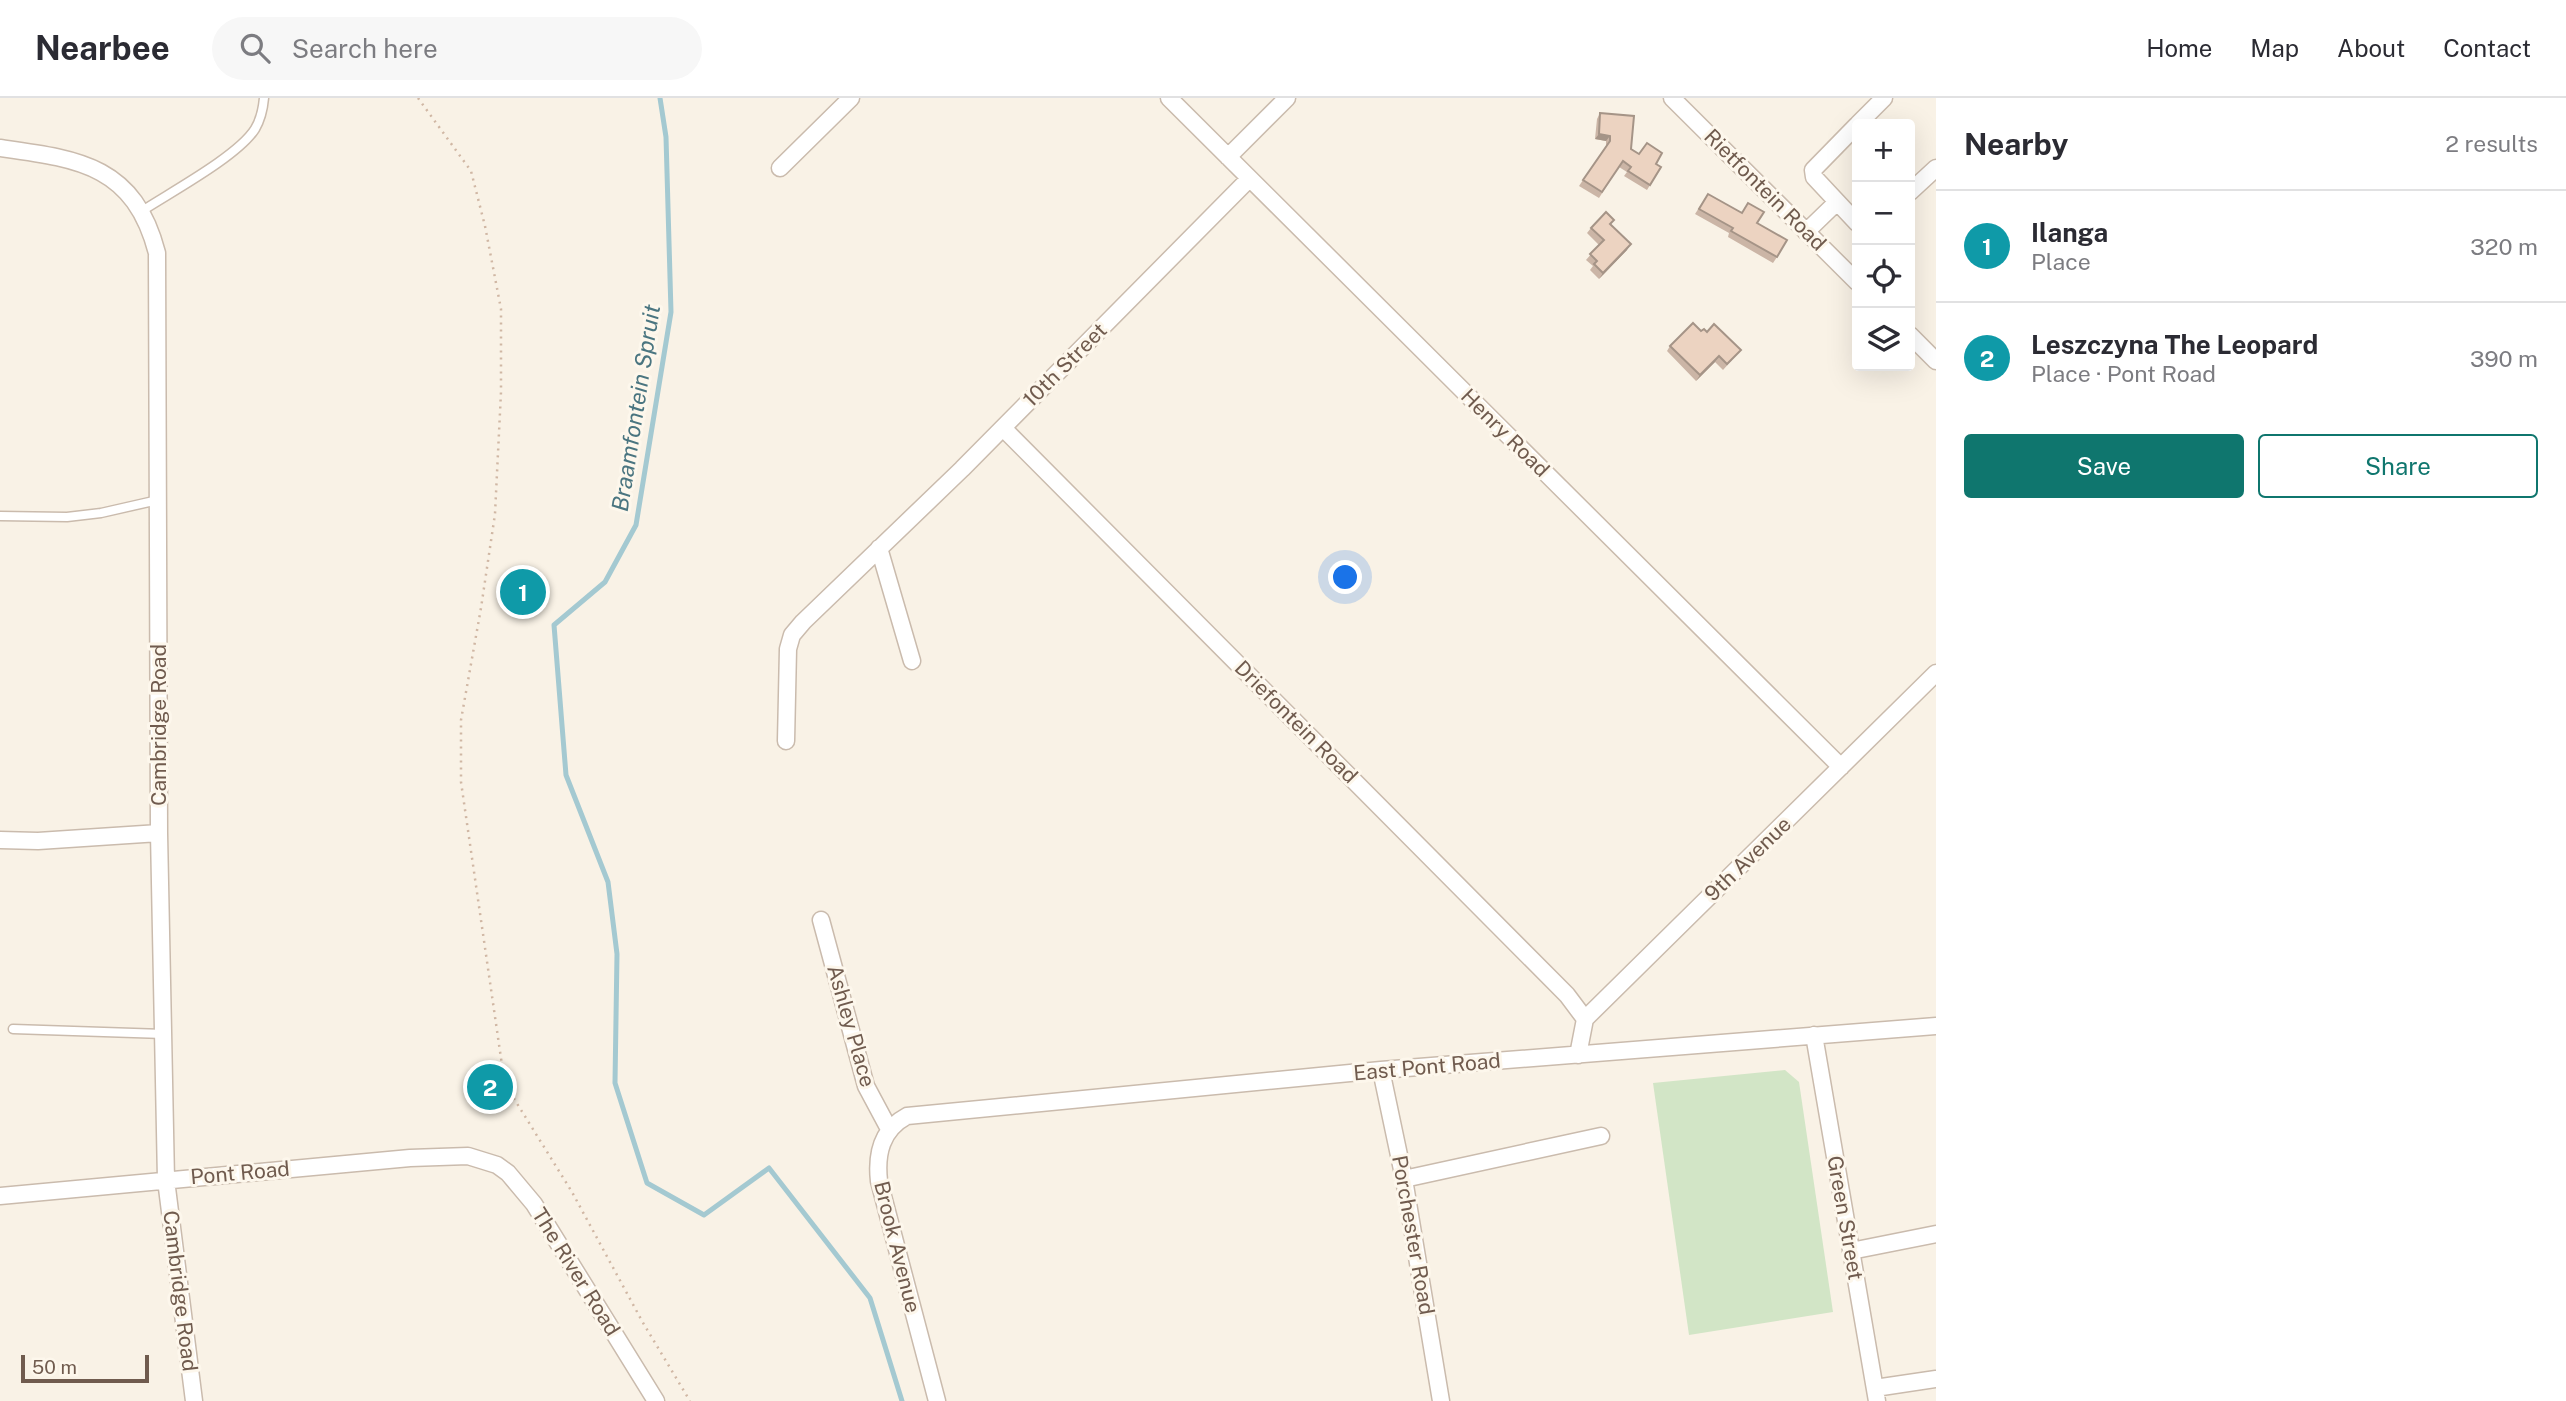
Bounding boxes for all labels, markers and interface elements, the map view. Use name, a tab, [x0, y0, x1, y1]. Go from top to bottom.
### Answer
search box	[212, 17, 702, 80]
text: Nearbee	[35, 29, 170, 67]
icon: search	[236, 29, 274, 67]
text: Search here	[292, 33, 438, 64]
text: Home	[2146, 34, 2212, 62]
text: Map	[2250, 34, 2299, 62]
text: About	[2337, 34, 2405, 62]
text: Contact	[2443, 34, 2531, 62]
map controls	[1852, 119, 1915, 371]
button: +	[1852, 119, 1915, 182]
street label: Rietfontein Road	[1699, 124, 1831, 256]
text: Nearby	[1964, 126, 2068, 162]
text: 2 results	[2445, 130, 2538, 157]
button: −	[1852, 182, 1915, 245]
text: Ilanga	[2031, 217, 2108, 248]
text: 1	[1982, 233, 1992, 260]
text: 320 m	[2470, 233, 2538, 260]
button: locate	[1852, 245, 1915, 308]
text: Place	[2031, 248, 2091, 275]
water label: Braamfontein Spruit	[606, 302, 665, 513]
button: layers	[1852, 308, 1915, 371]
street label: 10th Street	[1018, 318, 1112, 412]
text: Leszczyna The Leopard	[2031, 329, 2318, 360]
text: 2	[1980, 345, 1994, 372]
text: 390 m	[2470, 345, 2538, 372]
text: Place · Pont Road	[2031, 360, 2216, 387]
street label: Henry Road	[1456, 383, 1555, 482]
button: Save	[1964, 434, 2244, 498]
button: Share	[2258, 434, 2538, 498]
your location	[1328, 560, 1362, 594]
pin: 1	[500, 566, 546, 618]
street label: Cambridge Road	[146, 644, 171, 806]
street label: Driefontein Road	[1230, 655, 1363, 788]
street label: 9th Avenue	[1699, 811, 1796, 906]
street label: Ashley Place	[822, 962, 881, 1090]
street label: East Pont Road	[1352, 1048, 1502, 1085]
pin: 2	[467, 1061, 513, 1113]
street label: Porchester Road	[1387, 1153, 1440, 1317]
street label: Green Street	[1822, 1154, 1869, 1282]
street label: Pont Road	[189, 1156, 291, 1189]
street label: Brook Avenue	[869, 1178, 926, 1315]
street label: The River Road	[527, 1203, 626, 1340]
street label: Cambridge Road	[158, 1209, 203, 1373]
scale bar	[21, 1352, 149, 1384]
text: 50 m	[32, 1356, 77, 1378]

